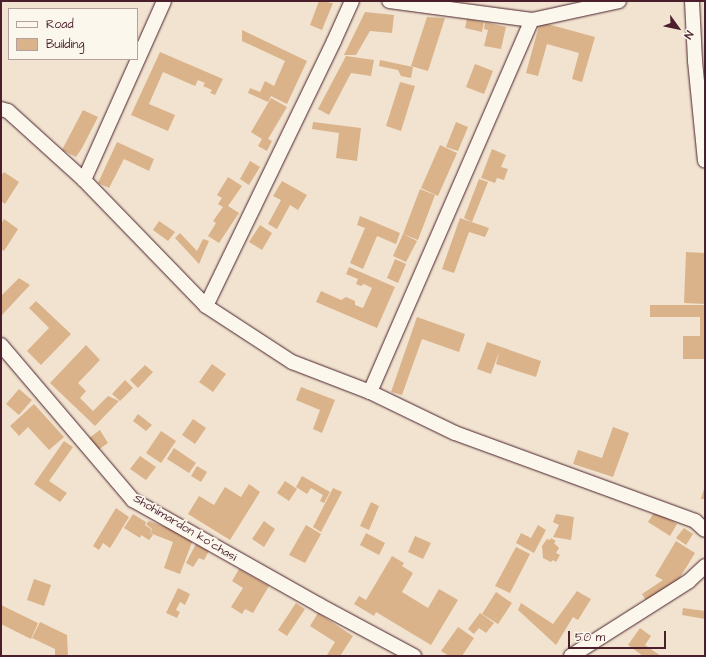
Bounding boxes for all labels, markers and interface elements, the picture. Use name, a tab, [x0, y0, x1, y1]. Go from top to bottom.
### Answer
legend	[8, 8, 138, 60]
north arrow	[658, 8, 698, 48]
text: Road	[46, 16, 74, 33]
text: N	[680, 28, 697, 42]
text: Building	[46, 36, 84, 53]
street label: Shohimardon koʻchasi	[131, 491, 239, 565]
scale bar	[570, 623, 668, 649]
text: 50 m	[575, 629, 605, 646]

